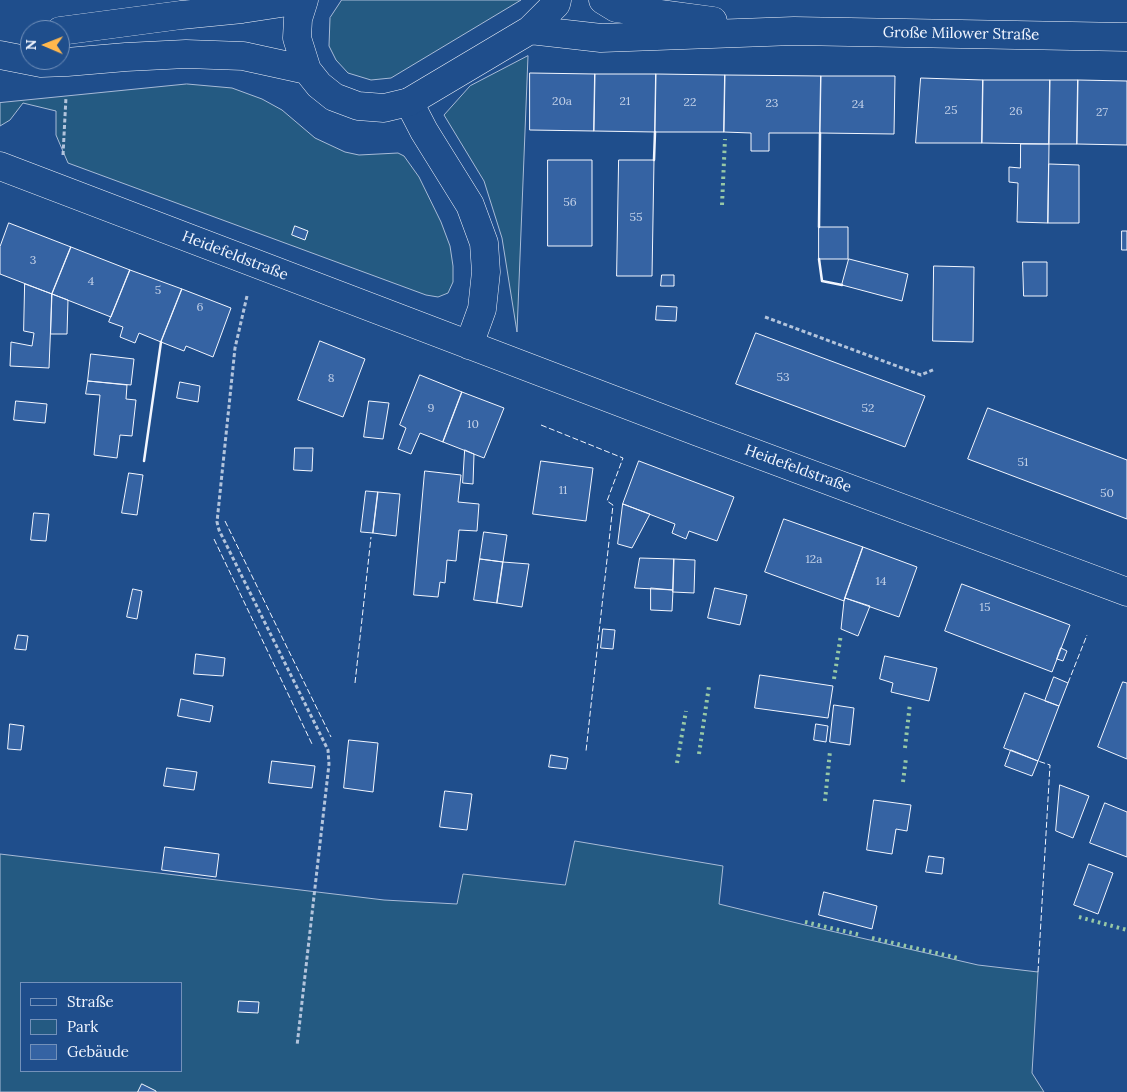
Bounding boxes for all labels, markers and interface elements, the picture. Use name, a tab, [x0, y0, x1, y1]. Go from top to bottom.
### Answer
north arrow	[20, 20, 70, 70]
street label: Große Milower Straße	[883, 24, 1039, 44]
text: N	[22, 39, 40, 50]
house number: 20a	[552, 95, 572, 109]
house number: 21	[620, 95, 630, 109]
house number: 22	[684, 96, 696, 110]
house number: 23	[766, 97, 778, 111]
house number: 24	[852, 98, 864, 112]
house number: 25	[945, 104, 957, 118]
house number: 26	[1009, 105, 1023, 119]
house number: 27	[1096, 106, 1108, 120]
house number: 56	[563, 196, 577, 210]
house number: 55	[629, 211, 643, 225]
street label: Heidefeldstraße	[179, 227, 291, 285]
house number: 3	[30, 254, 36, 268]
house number: 4	[88, 275, 94, 289]
house number: 5	[155, 284, 161, 298]
house number: 6	[197, 301, 203, 315]
house number: 53	[776, 371, 790, 385]
house number: 8	[328, 372, 334, 386]
house number: 9	[428, 402, 434, 416]
house number: 52	[862, 402, 874, 416]
house number: 10	[467, 418, 479, 432]
street label: Heidefeldstraße	[742, 441, 854, 497]
house number: 51	[1018, 456, 1028, 470]
house number: 11	[559, 484, 567, 498]
house number: 50	[1100, 487, 1114, 501]
house number: 12a	[805, 553, 823, 567]
house number: 14	[876, 575, 886, 589]
house number: 15	[980, 601, 990, 615]
legend	[20, 982, 182, 1072]
text: Straße	[67, 992, 114, 1011]
text: Park	[67, 1017, 98, 1036]
text: Gebäude	[67, 1042, 129, 1061]

